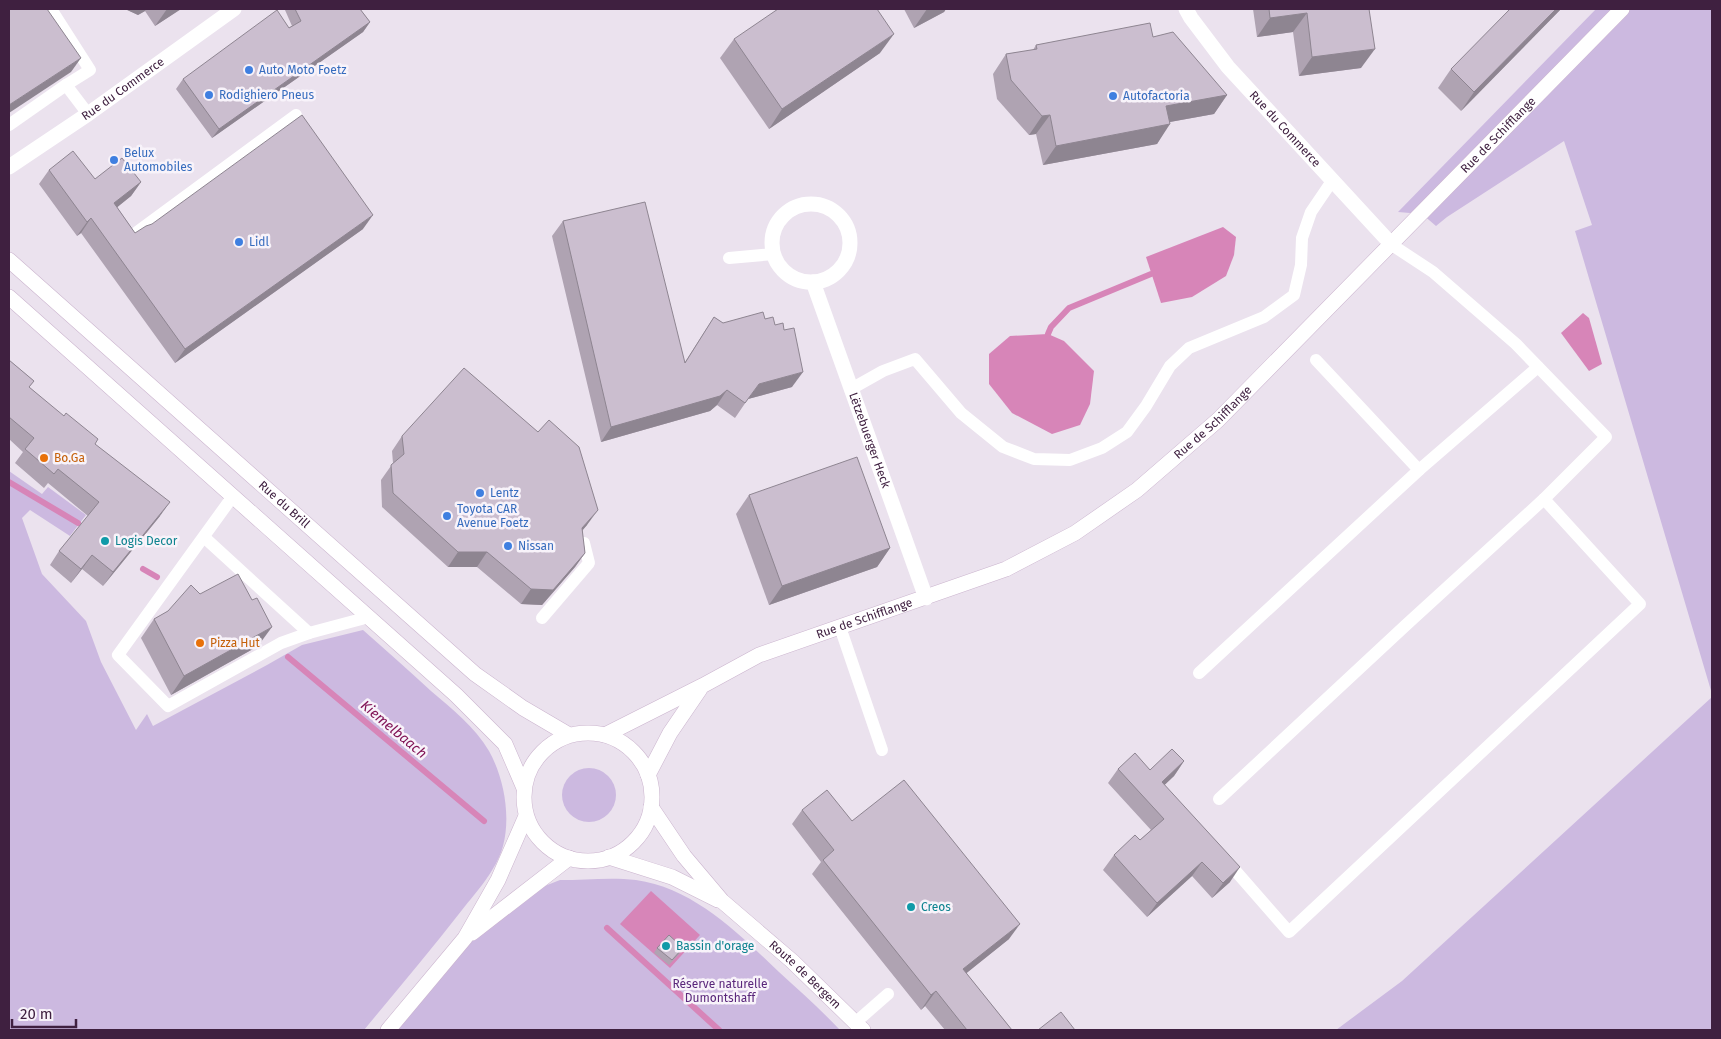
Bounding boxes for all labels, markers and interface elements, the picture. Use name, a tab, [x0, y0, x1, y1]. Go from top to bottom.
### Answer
street label: Rue du Commerce	[79, 55, 167, 123]
place label: Auto Moto Foetz	[259, 63, 346, 77]
marker: Auto Moto Foetz	[243, 64, 255, 76]
place label: Rodighiero Pneus	[219, 88, 315, 102]
street label: Rue du Commerce	[1247, 88, 1324, 170]
marker: Rodighiero Pneus	[203, 89, 215, 101]
place label: Autofactoria	[1123, 89, 1190, 103]
marker: Autofactoria	[1107, 90, 1119, 102]
street label: Rue de Schifflange	[1458, 94, 1538, 176]
place label: Belux Automobiles	[124, 146, 193, 174]
marker: Belux Automobiles	[108, 154, 120, 166]
place label: Lidl	[249, 235, 270, 249]
marker: Lidl	[233, 236, 245, 248]
street label: Rue de Schifflange	[1171, 383, 1255, 462]
street label: Lëtzebuerger Heck	[846, 391, 893, 491]
place label: Bo.Ga	[54, 451, 85, 465]
marker: Bo.Ga	[38, 452, 50, 464]
street label: Rue du Brill	[256, 478, 313, 531]
place label: Lentz	[490, 486, 519, 500]
marker: Lentz	[474, 487, 486, 499]
place label: Toyota CAR Avenue Foetz	[457, 502, 529, 530]
marker: Toyota CAR Avenue Foetz	[441, 510, 453, 522]
place label: Logis Decor	[115, 534, 178, 548]
marker: Logis Decor	[99, 535, 111, 547]
place label: Nissan	[518, 539, 554, 553]
marker: Nissan	[502, 540, 514, 552]
street label: Rue de Schifflange	[814, 595, 914, 642]
place label: Pizza Hut	[210, 636, 261, 650]
marker: Pizza Hut	[194, 637, 206, 649]
water label: Kiemelbaach	[357, 697, 430, 762]
place label: Creos	[921, 900, 951, 914]
marker: Creos	[905, 901, 917, 913]
street label: Route de Bergem	[766, 938, 844, 1012]
place label: Bassin d'orage	[676, 939, 754, 953]
marker: Bassin d'orage	[660, 940, 672, 952]
park label: Réserve naturelle Dumontshaff	[672, 977, 768, 1005]
scale bar	[12, 996, 76, 1028]
text: 20 m	[20, 1005, 53, 1023]

